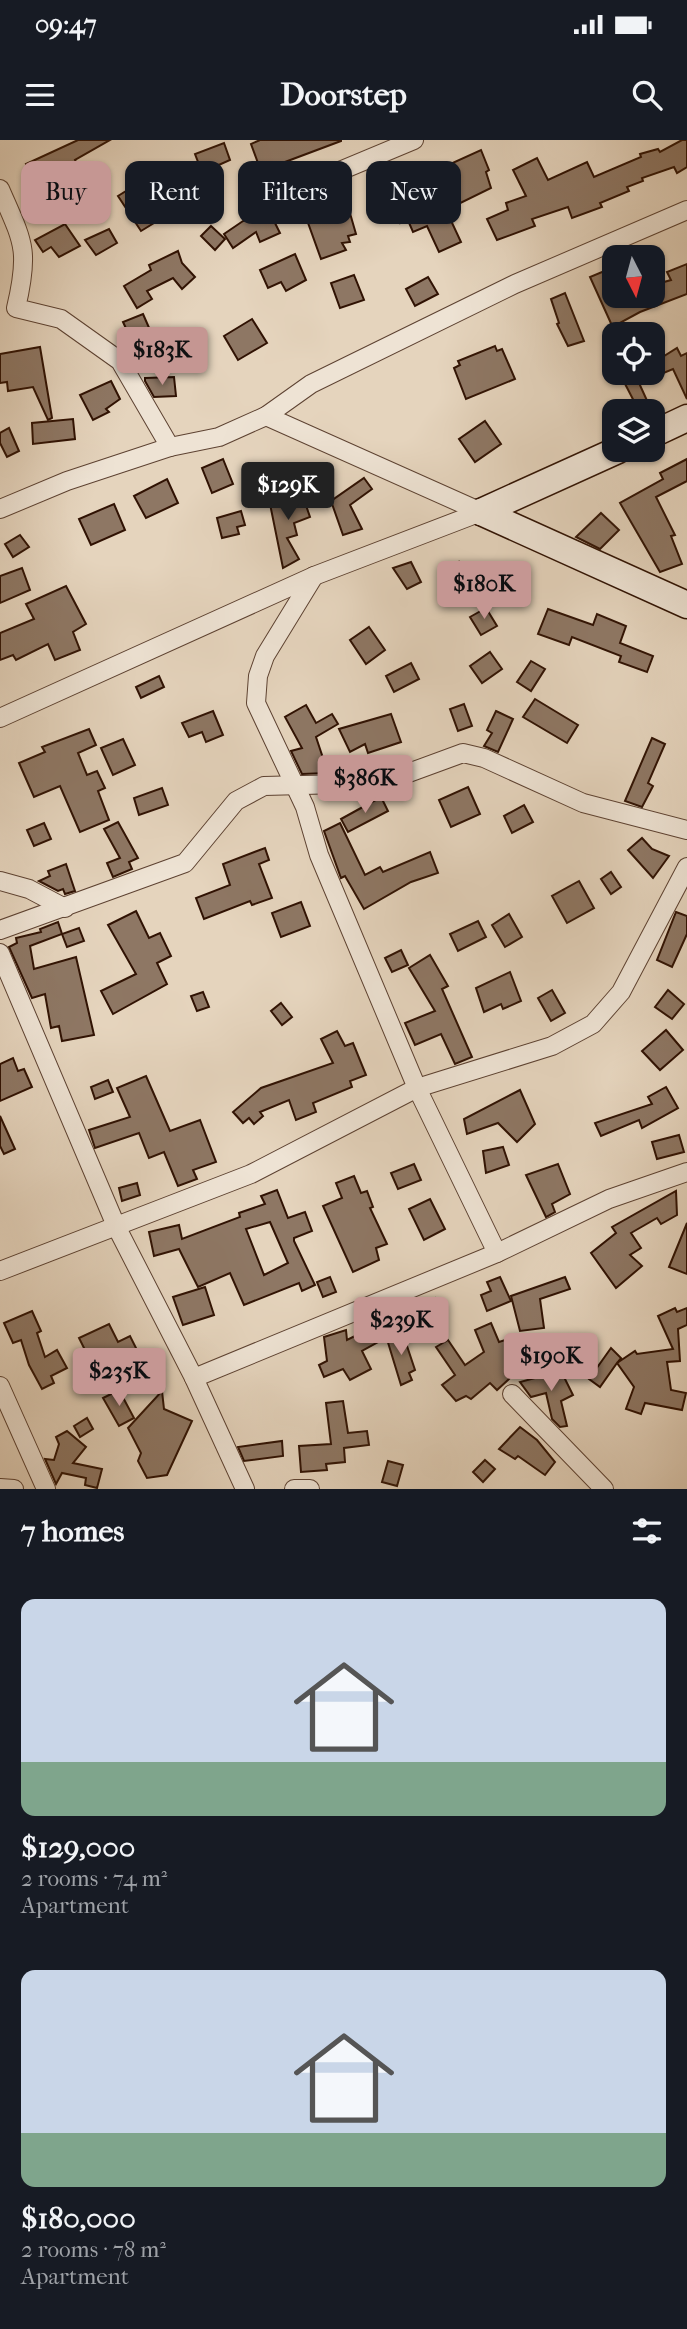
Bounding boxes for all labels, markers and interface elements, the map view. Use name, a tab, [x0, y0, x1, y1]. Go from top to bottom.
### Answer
text: 09:47	[35, 9, 96, 40]
icon: menu	[21, 76, 59, 114]
text: Doorstep	[280, 76, 407, 113]
icon: search	[628, 76, 666, 114]
chip: Buy	[21, 161, 111, 224]
chip: Rent	[125, 161, 224, 224]
chip: Filters	[238, 161, 352, 224]
chip: New	[366, 161, 461, 224]
north arrow	[602, 245, 665, 308]
map controls	[602, 245, 665, 462]
button: locate	[602, 322, 665, 385]
pin: $183K	[113, 328, 211, 387]
text: $183K	[133, 336, 191, 363]
button: layers	[602, 399, 665, 462]
pin: $129K	[239, 462, 337, 522]
text: $129K	[257, 471, 319, 498]
pin: $180K	[435, 561, 533, 621]
text: $180K	[453, 570, 515, 597]
pin: $386K	[316, 756, 414, 815]
text: $386K	[334, 764, 396, 791]
pin: $239K	[352, 1298, 450, 1357]
text: $239K	[370, 1306, 432, 1333]
pin: $190K	[502, 1334, 600, 1393]
text: $190K	[520, 1342, 582, 1369]
pin: $235K	[70, 1348, 168, 1408]
text: $235K	[89, 1357, 149, 1384]
icon: filters	[628, 1512, 666, 1550]
text: 7 homes	[21, 1514, 124, 1549]
icon: home	[281, 1644, 407, 1770]
text: $129,000	[21, 1830, 135, 1865]
text: 2 rooms · 74 m²	[21, 1865, 167, 1892]
text: Apartment	[21, 1892, 129, 1919]
icon: home	[281, 2015, 407, 2141]
text: $180,000	[21, 2201, 136, 2236]
text: 2 rooms · 78 m²	[21, 2236, 166, 2263]
text: Apartment	[21, 2263, 129, 2290]

